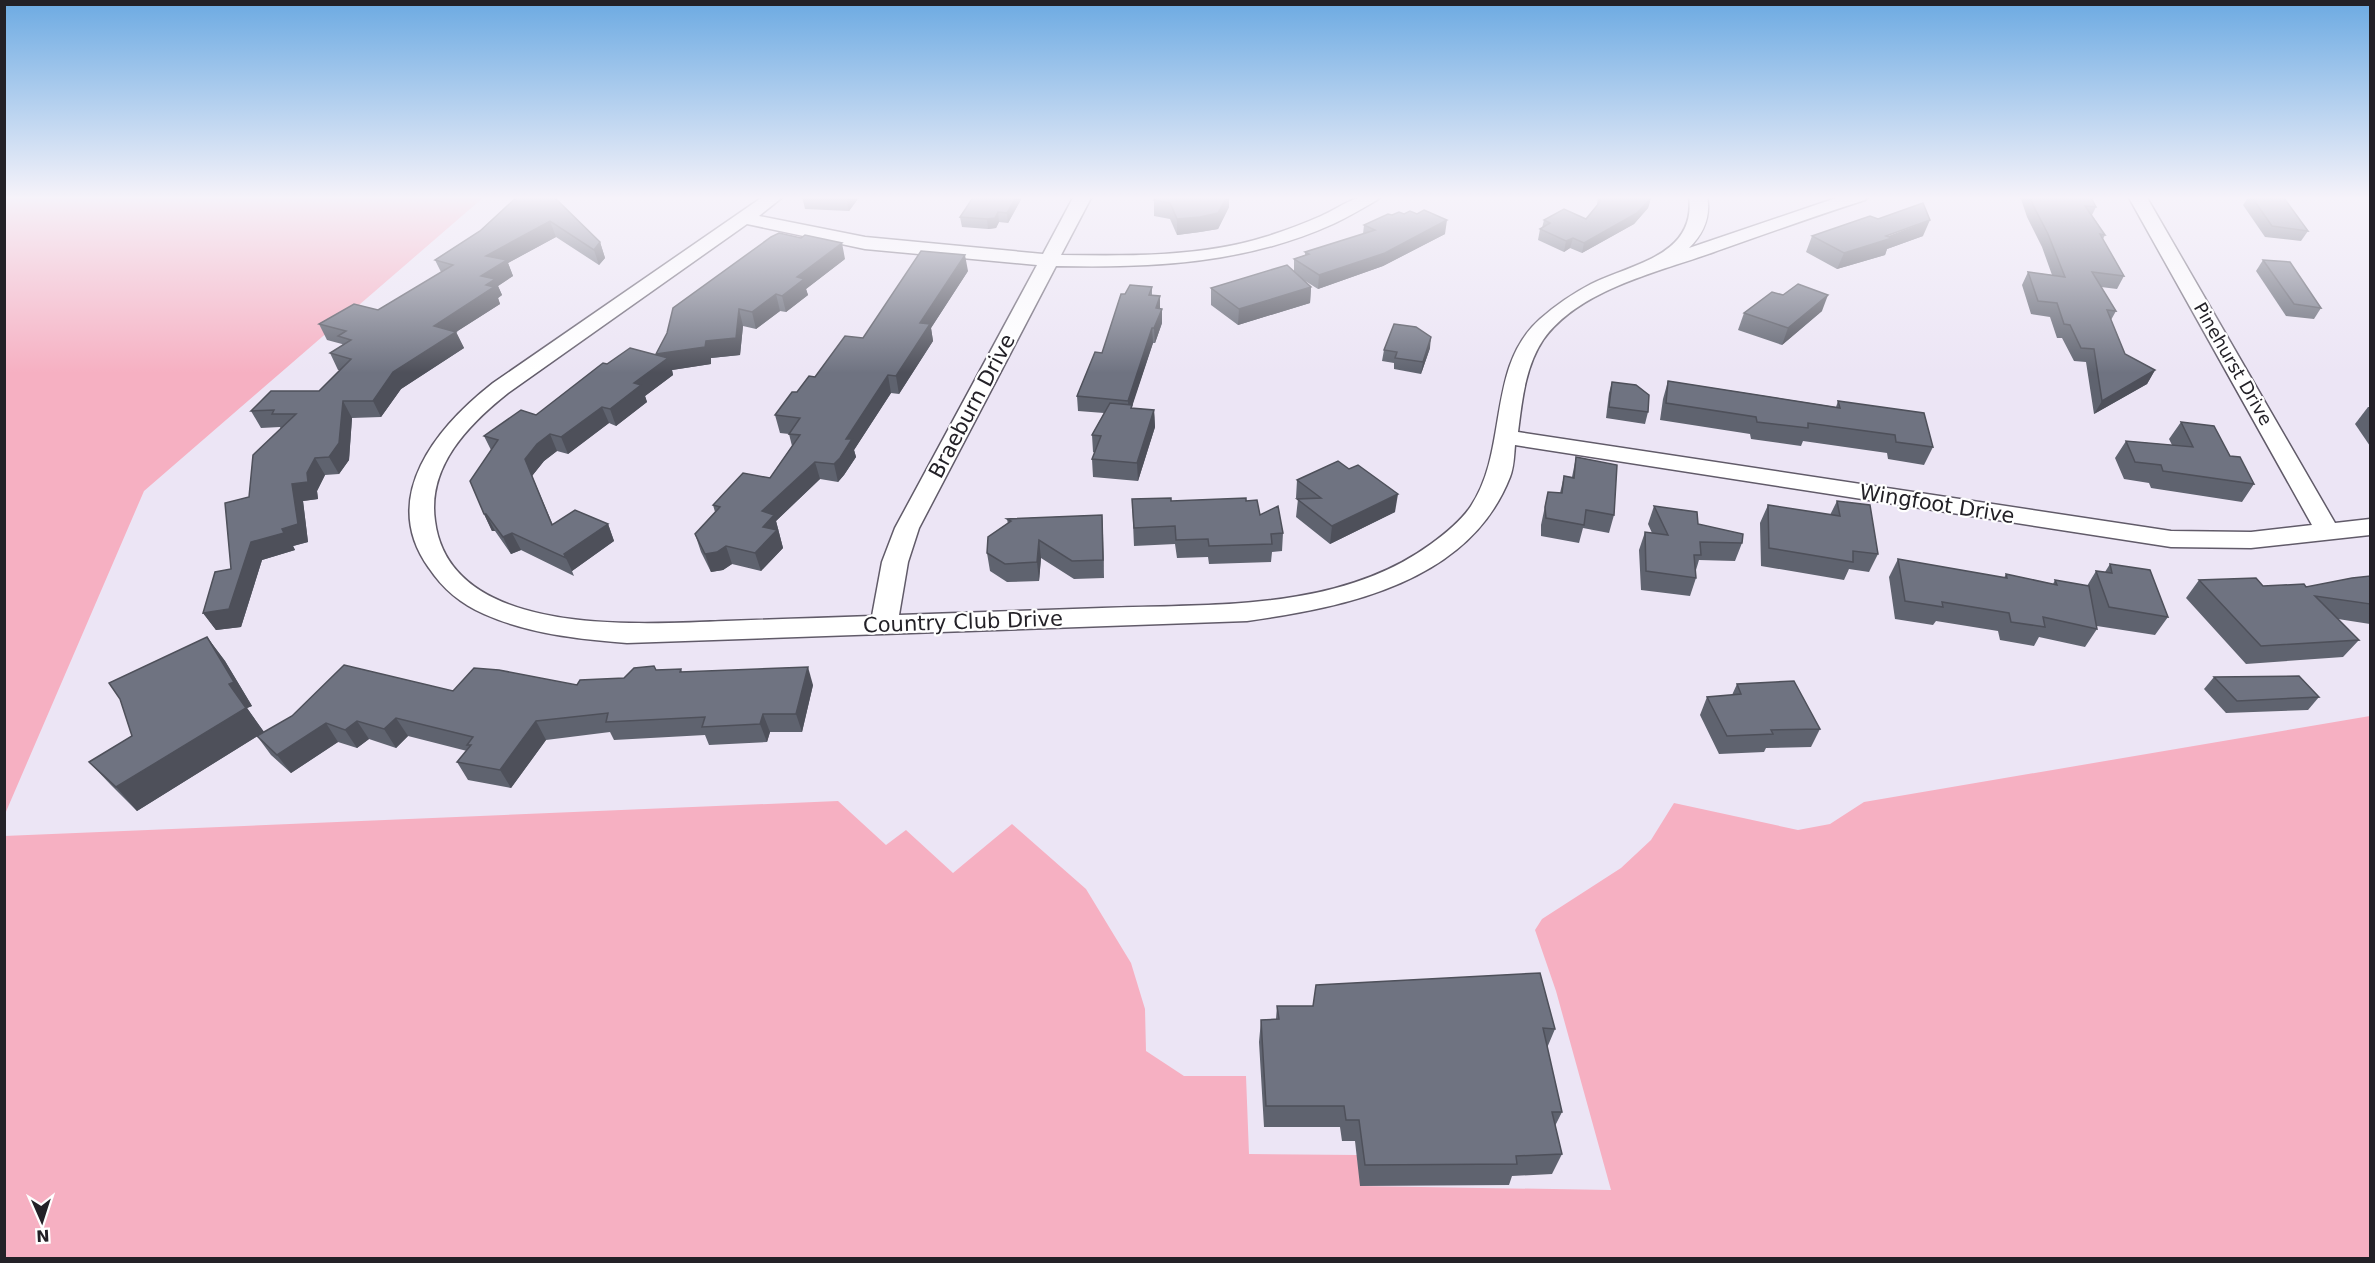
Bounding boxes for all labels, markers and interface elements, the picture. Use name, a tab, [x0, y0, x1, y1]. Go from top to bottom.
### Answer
street label: Pinehurst Drive	[2190, 299, 2277, 429]
street label: Braeburn Drive	[924, 330, 1020, 482]
street label: Wingfoot Drive	[1858, 480, 2016, 528]
street label: Country Club Drive	[863, 607, 1063, 637]
north arrow	[12, 1191, 72, 1251]
text: N	[36, 1226, 50, 1245]

